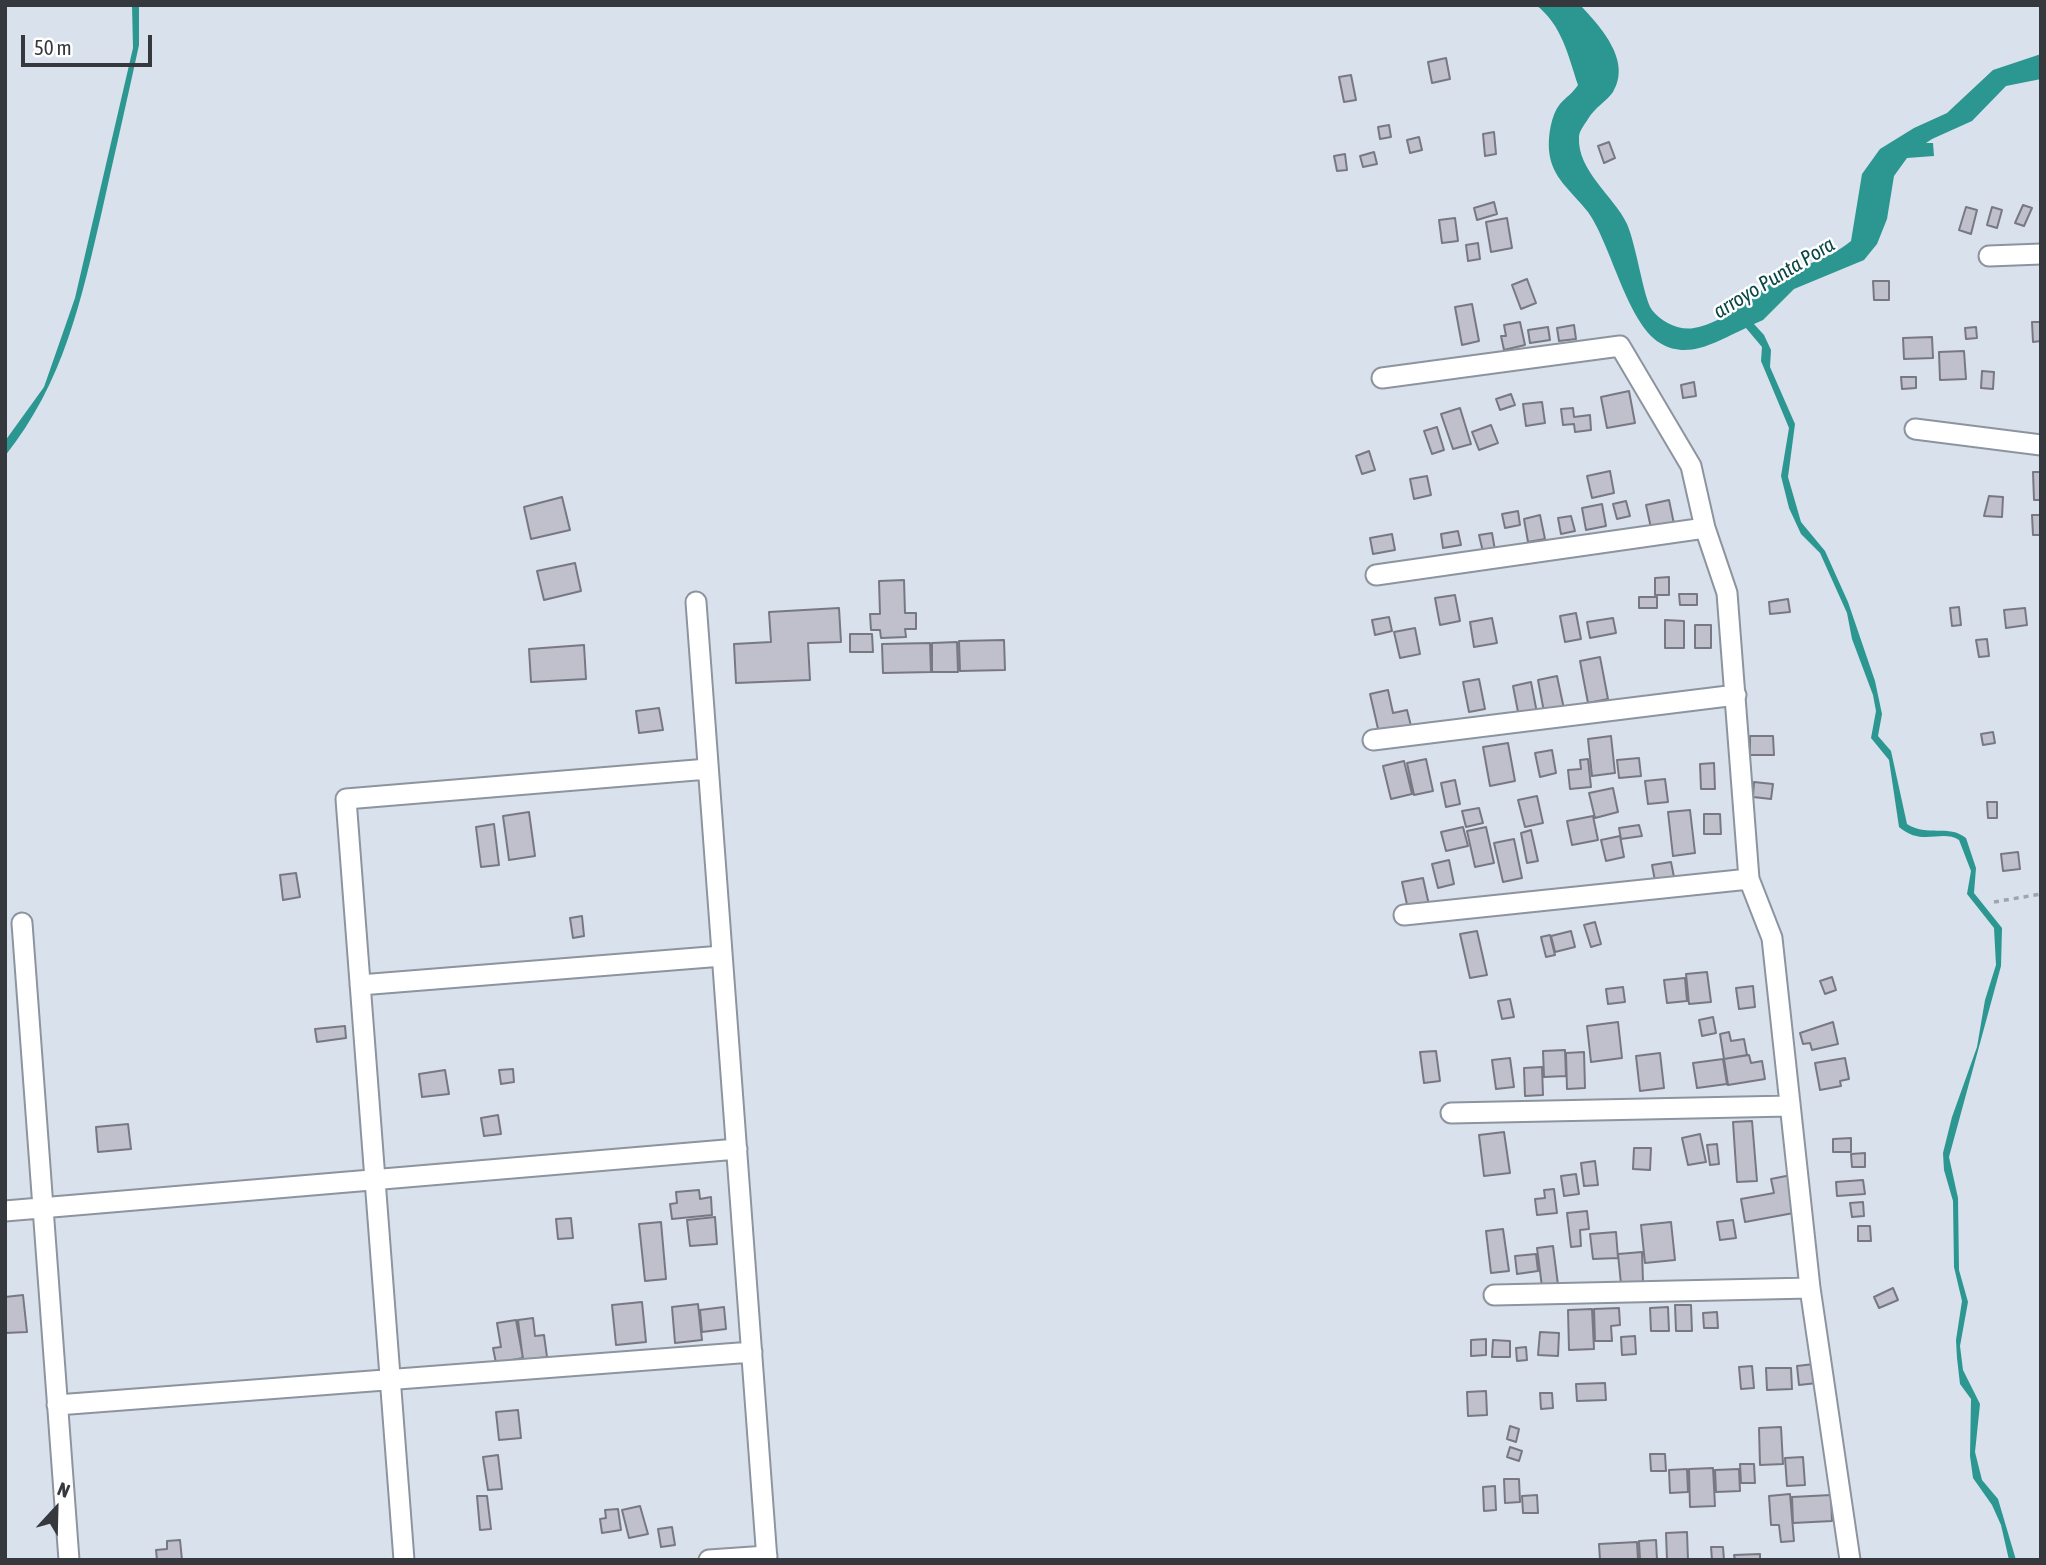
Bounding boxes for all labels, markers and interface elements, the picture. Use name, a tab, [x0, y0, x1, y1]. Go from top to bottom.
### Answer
scale bar	[24, 21, 156, 65]
text: 50 m	[34, 35, 72, 59]
water label: arroyo Punta Pora	[1709, 232, 1839, 324]
north arrow	[21, 1474, 91, 1544]
text: N	[55, 1477, 73, 1502]

